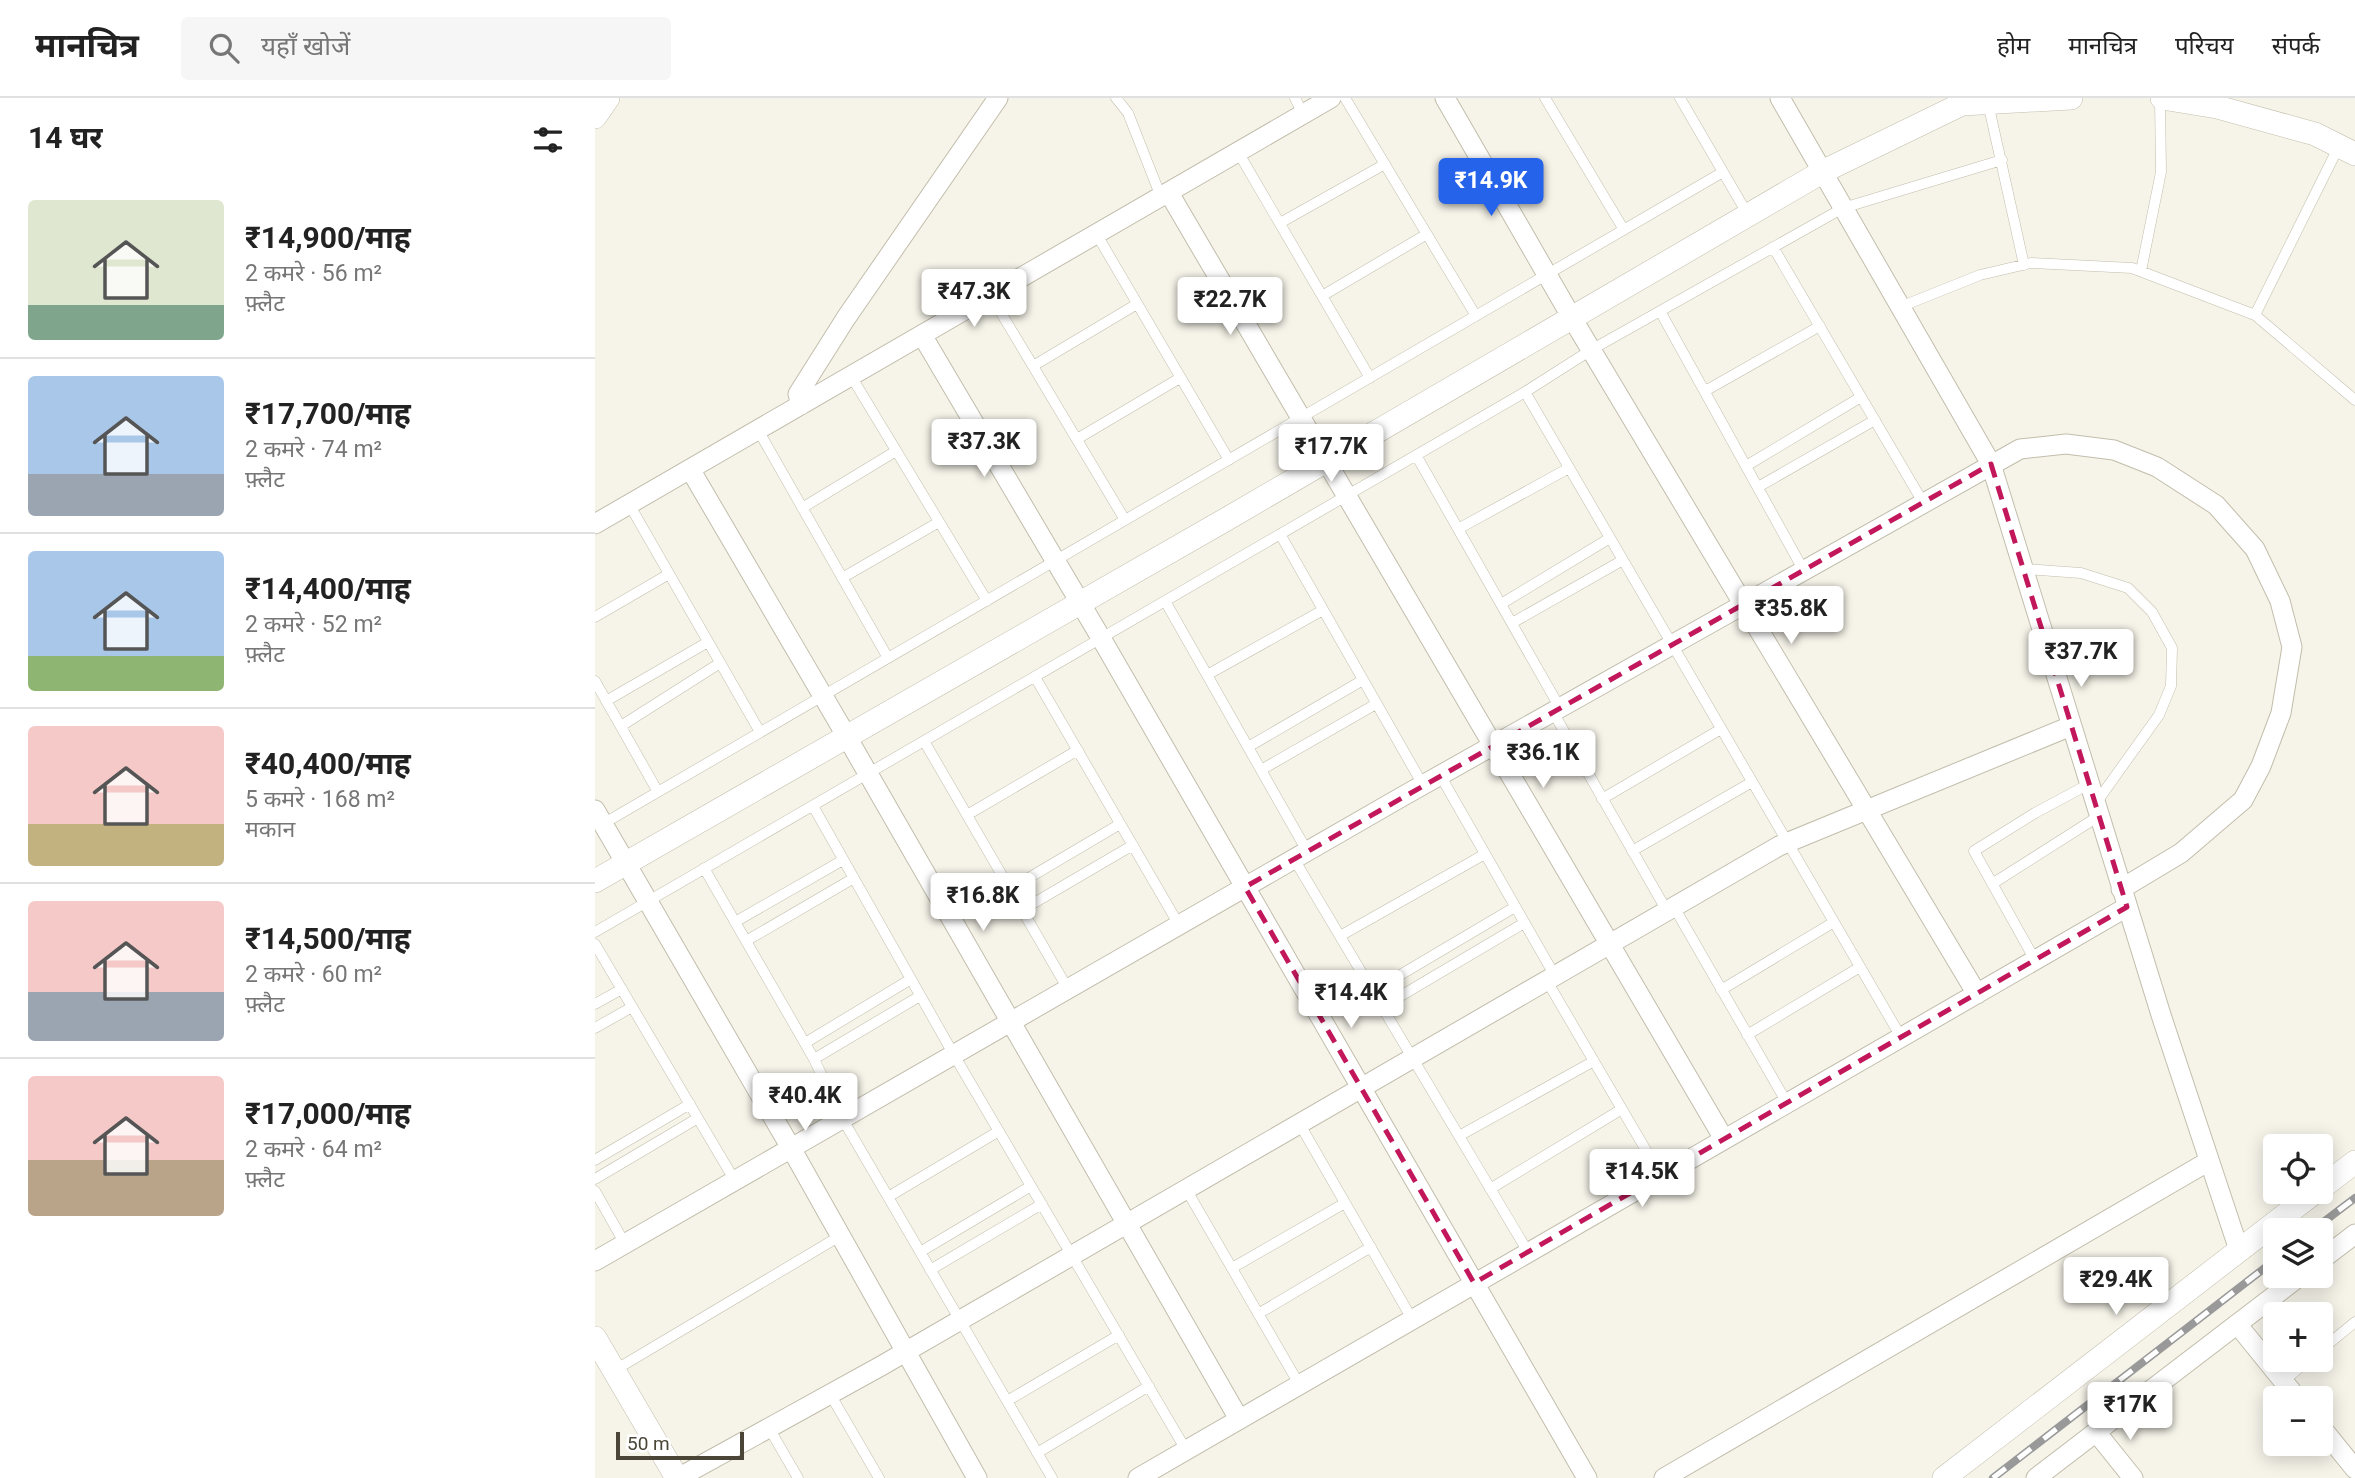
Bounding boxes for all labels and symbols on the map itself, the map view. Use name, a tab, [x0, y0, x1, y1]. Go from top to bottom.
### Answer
pin: ₹14.9K	[1434, 158, 1548, 218]
pin: ₹47.3K	[917, 270, 1031, 329]
pin: ₹22.7K	[1173, 278, 1287, 337]
pin: ₹37.3K	[927, 420, 1041, 479]
pin: ₹17.7K	[1274, 424, 1388, 484]
pin: ₹35.8K	[1734, 587, 1848, 646]
pin: ₹37.7K	[2024, 630, 2138, 689]
pin: ₹36.1K	[1486, 730, 1600, 790]
pin: ₹16.8K	[926, 874, 1040, 933]
pin: ₹14.4K	[1294, 970, 1408, 1030]
pin: ₹40.4K	[748, 1074, 862, 1133]
pin: ₹14.5K	[1585, 1150, 1699, 1209]
pin: ₹29.4K	[2059, 1258, 2173, 1317]
pin: ₹17K	[2089, 1382, 2171, 1442]
scale bar	[616, 1429, 744, 1461]

